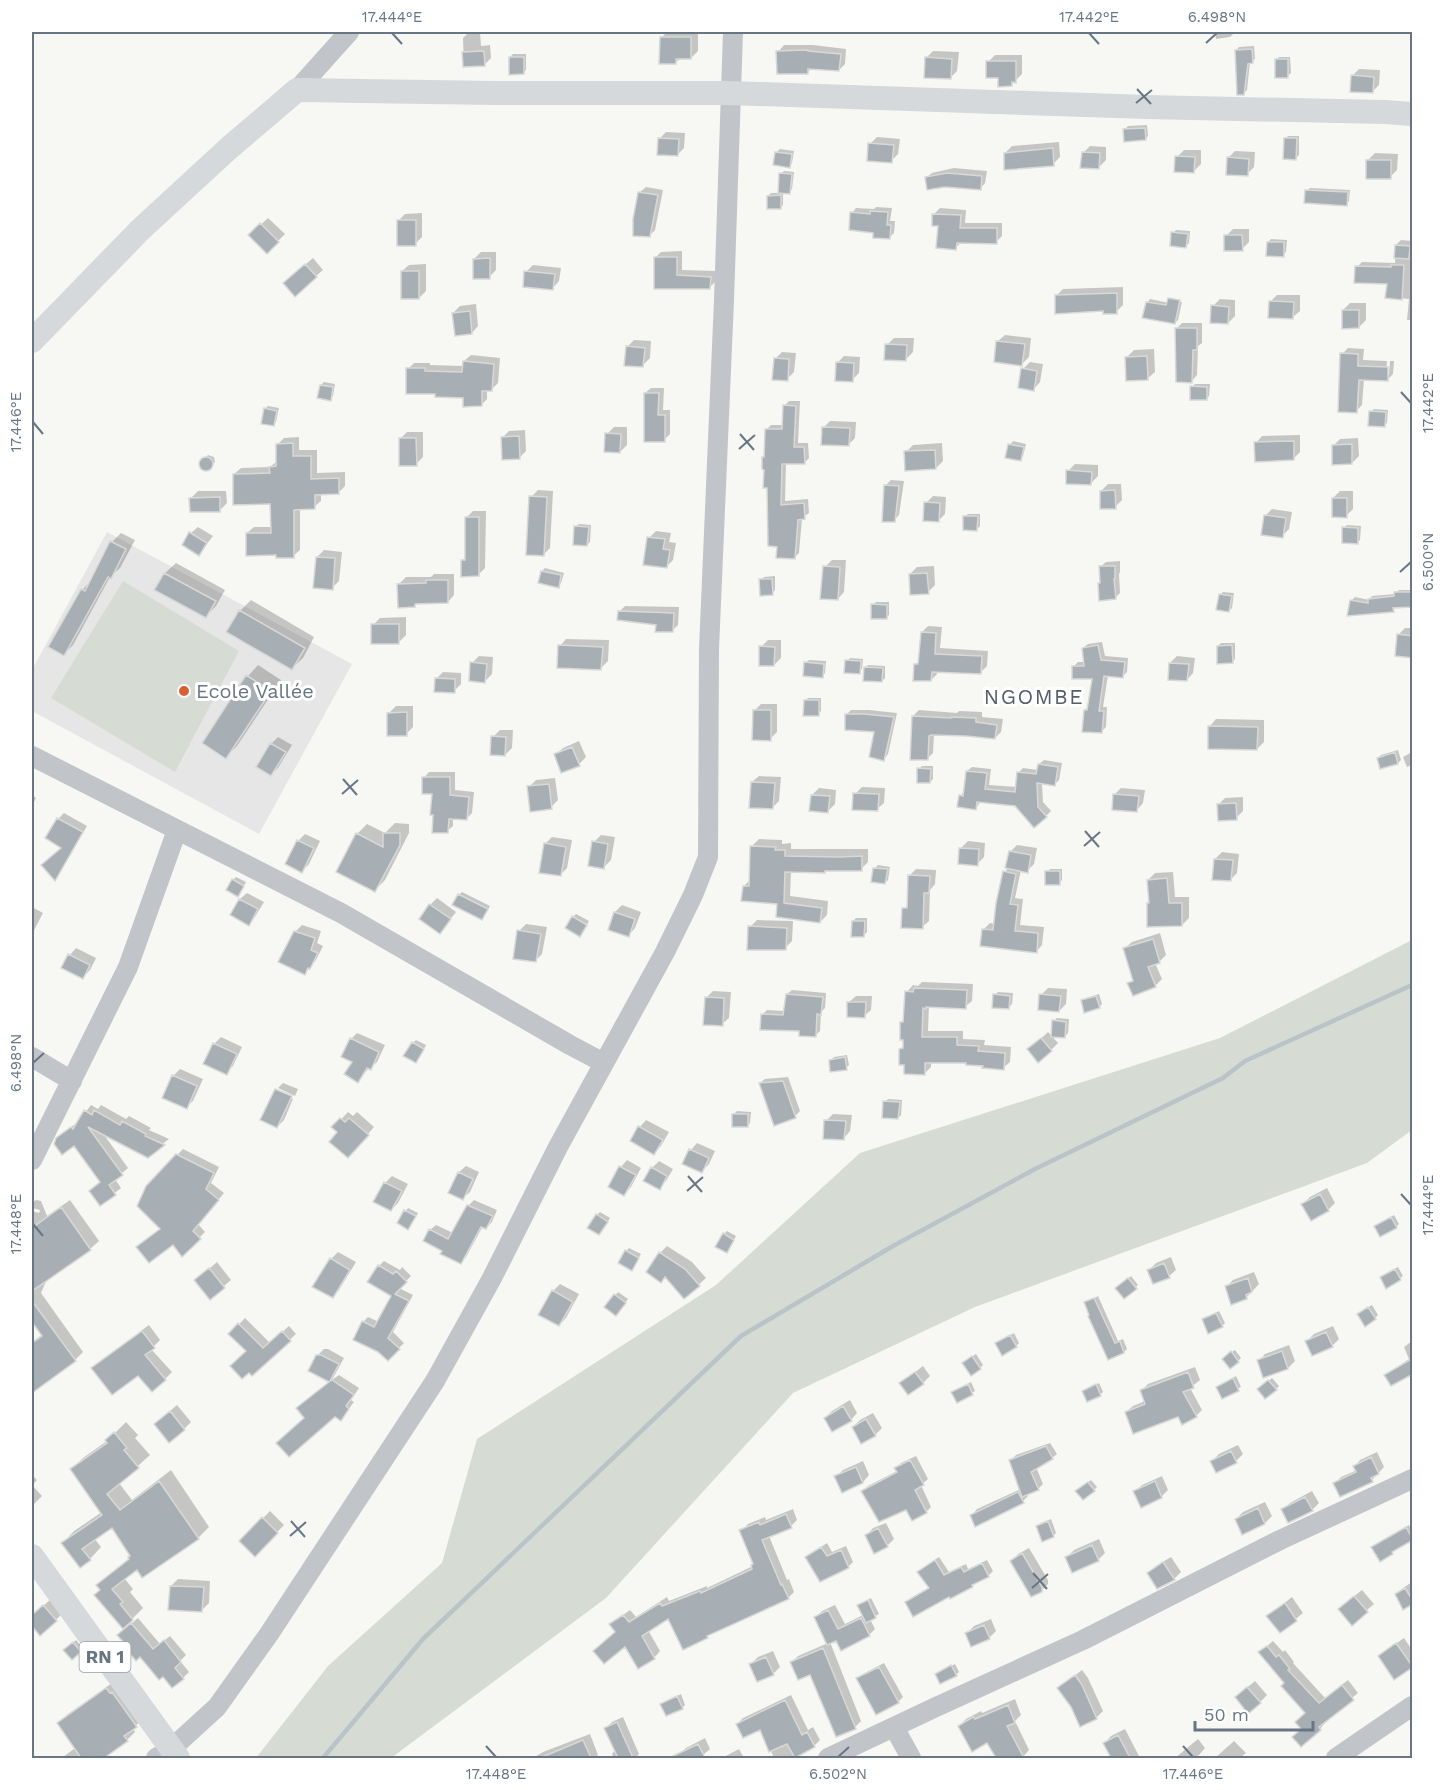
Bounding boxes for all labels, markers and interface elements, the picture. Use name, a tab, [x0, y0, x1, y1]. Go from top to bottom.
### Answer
text: 17.444°E	[362, 8, 422, 26]
text: 17.442°E	[1059, 8, 1119, 26]
text: 6.498°N	[1188, 8, 1246, 26]
text: 17.442°E	[1419, 373, 1437, 433]
text: 17.446°E	[7, 392, 25, 452]
text: 6.500°N	[1419, 533, 1437, 591]
place label: Ecole Vallée	[196, 679, 314, 703]
marker: Ecole Vallée	[177, 684, 191, 698]
district label: NGOMBE	[984, 684, 1084, 709]
text: 6.498°N	[7, 1034, 25, 1092]
text: 17.444°E	[1419, 1175, 1437, 1235]
text: 17.448°E	[7, 1194, 25, 1254]
road number: RN 1	[80, 1642, 130, 1672]
scale bar	[1195, 1694, 1314, 1732]
text: 50 m	[1204, 1704, 1249, 1725]
text: 17.448°E	[466, 1765, 526, 1783]
text: 6.502°N	[809, 1765, 867, 1783]
text: 17.446°E	[1163, 1765, 1223, 1783]

